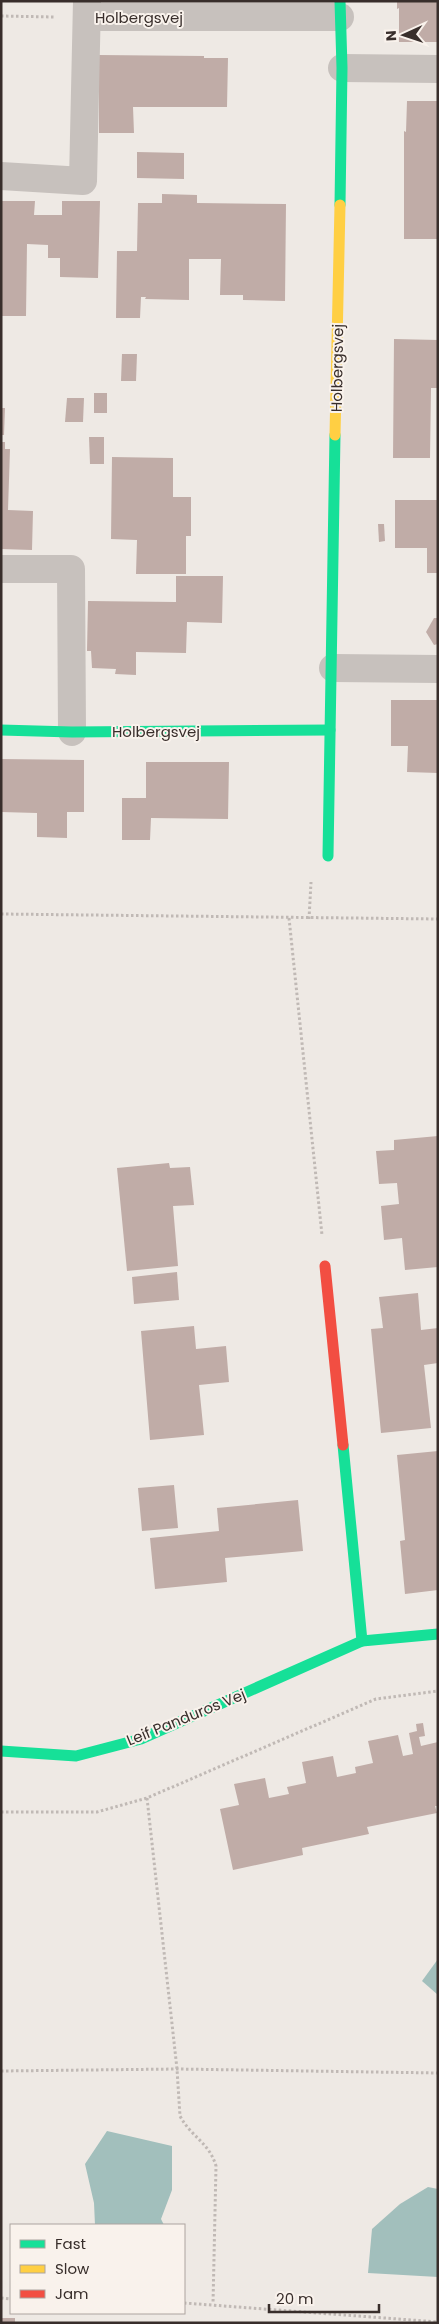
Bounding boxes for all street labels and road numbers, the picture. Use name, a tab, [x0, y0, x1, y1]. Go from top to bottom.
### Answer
street label: Holbergsvej	[95, 7, 183, 28]
street label: Holbergsvej	[326, 324, 348, 412]
street label: Holbergsvej	[112, 721, 200, 742]
street label: Leif Panduros Vej	[123, 1684, 249, 1750]

